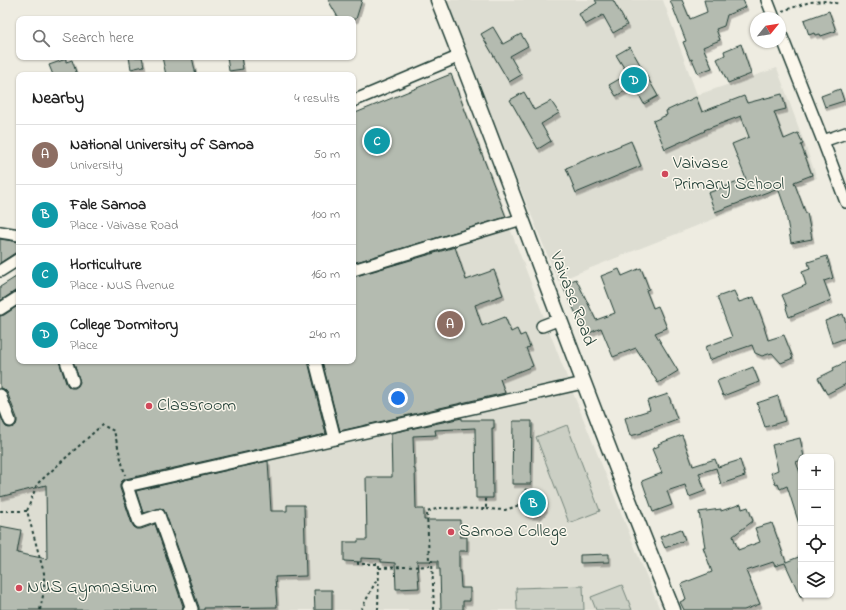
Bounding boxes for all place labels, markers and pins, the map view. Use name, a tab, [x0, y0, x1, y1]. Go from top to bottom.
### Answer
pin: D	[621, 65, 647, 95]
pin: C	[364, 126, 390, 156]
place label: Vaivase Primary School	[672, 151, 784, 198]
marker: Vaivase Primary School	[660, 169, 670, 179]
pin: A	[437, 309, 463, 339]
place label: Classroom	[157, 393, 236, 419]
marker: Classroom	[144, 401, 154, 411]
pin: B	[520, 488, 546, 518]
place label: Samoa College	[459, 519, 568, 546]
marker: Samoa College	[446, 527, 456, 537]
place label: NUS Gymnasium	[27, 575, 157, 601]
marker: NUS Gymnasium	[14, 583, 24, 593]

